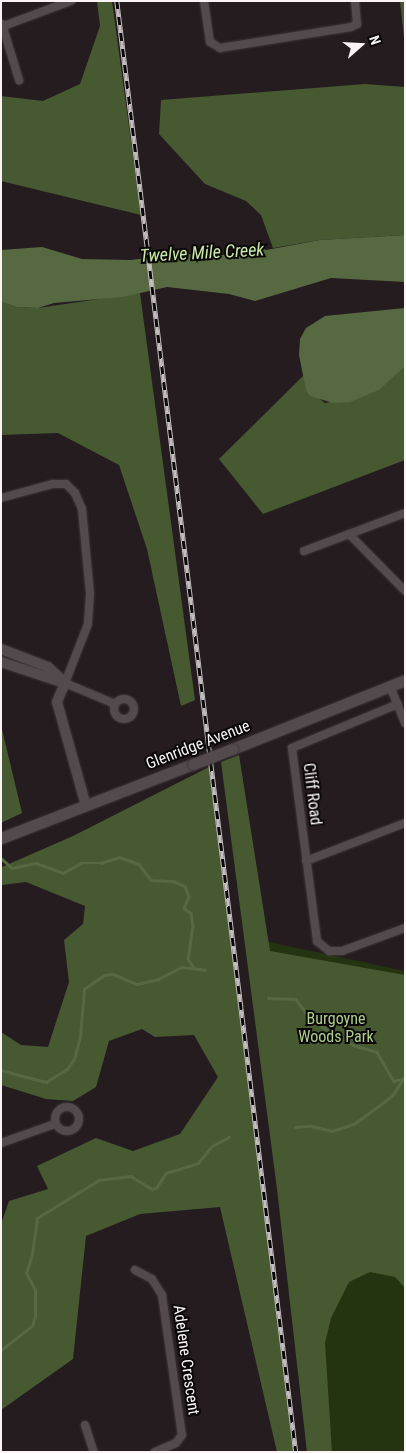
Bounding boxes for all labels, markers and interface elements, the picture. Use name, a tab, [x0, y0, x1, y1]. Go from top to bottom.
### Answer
north arrow	[336, 20, 386, 70]
text: N	[366, 33, 384, 47]
water label: Twelve Mile Creek	[139, 239, 265, 267]
street label: Glenridge Avenue	[143, 716, 253, 774]
street label: Cliff Road	[299, 762, 325, 826]
park label: Burgoyne Woods Park	[298, 1009, 374, 1047]
street label: Adelene Crescent	[169, 1304, 203, 1416]

